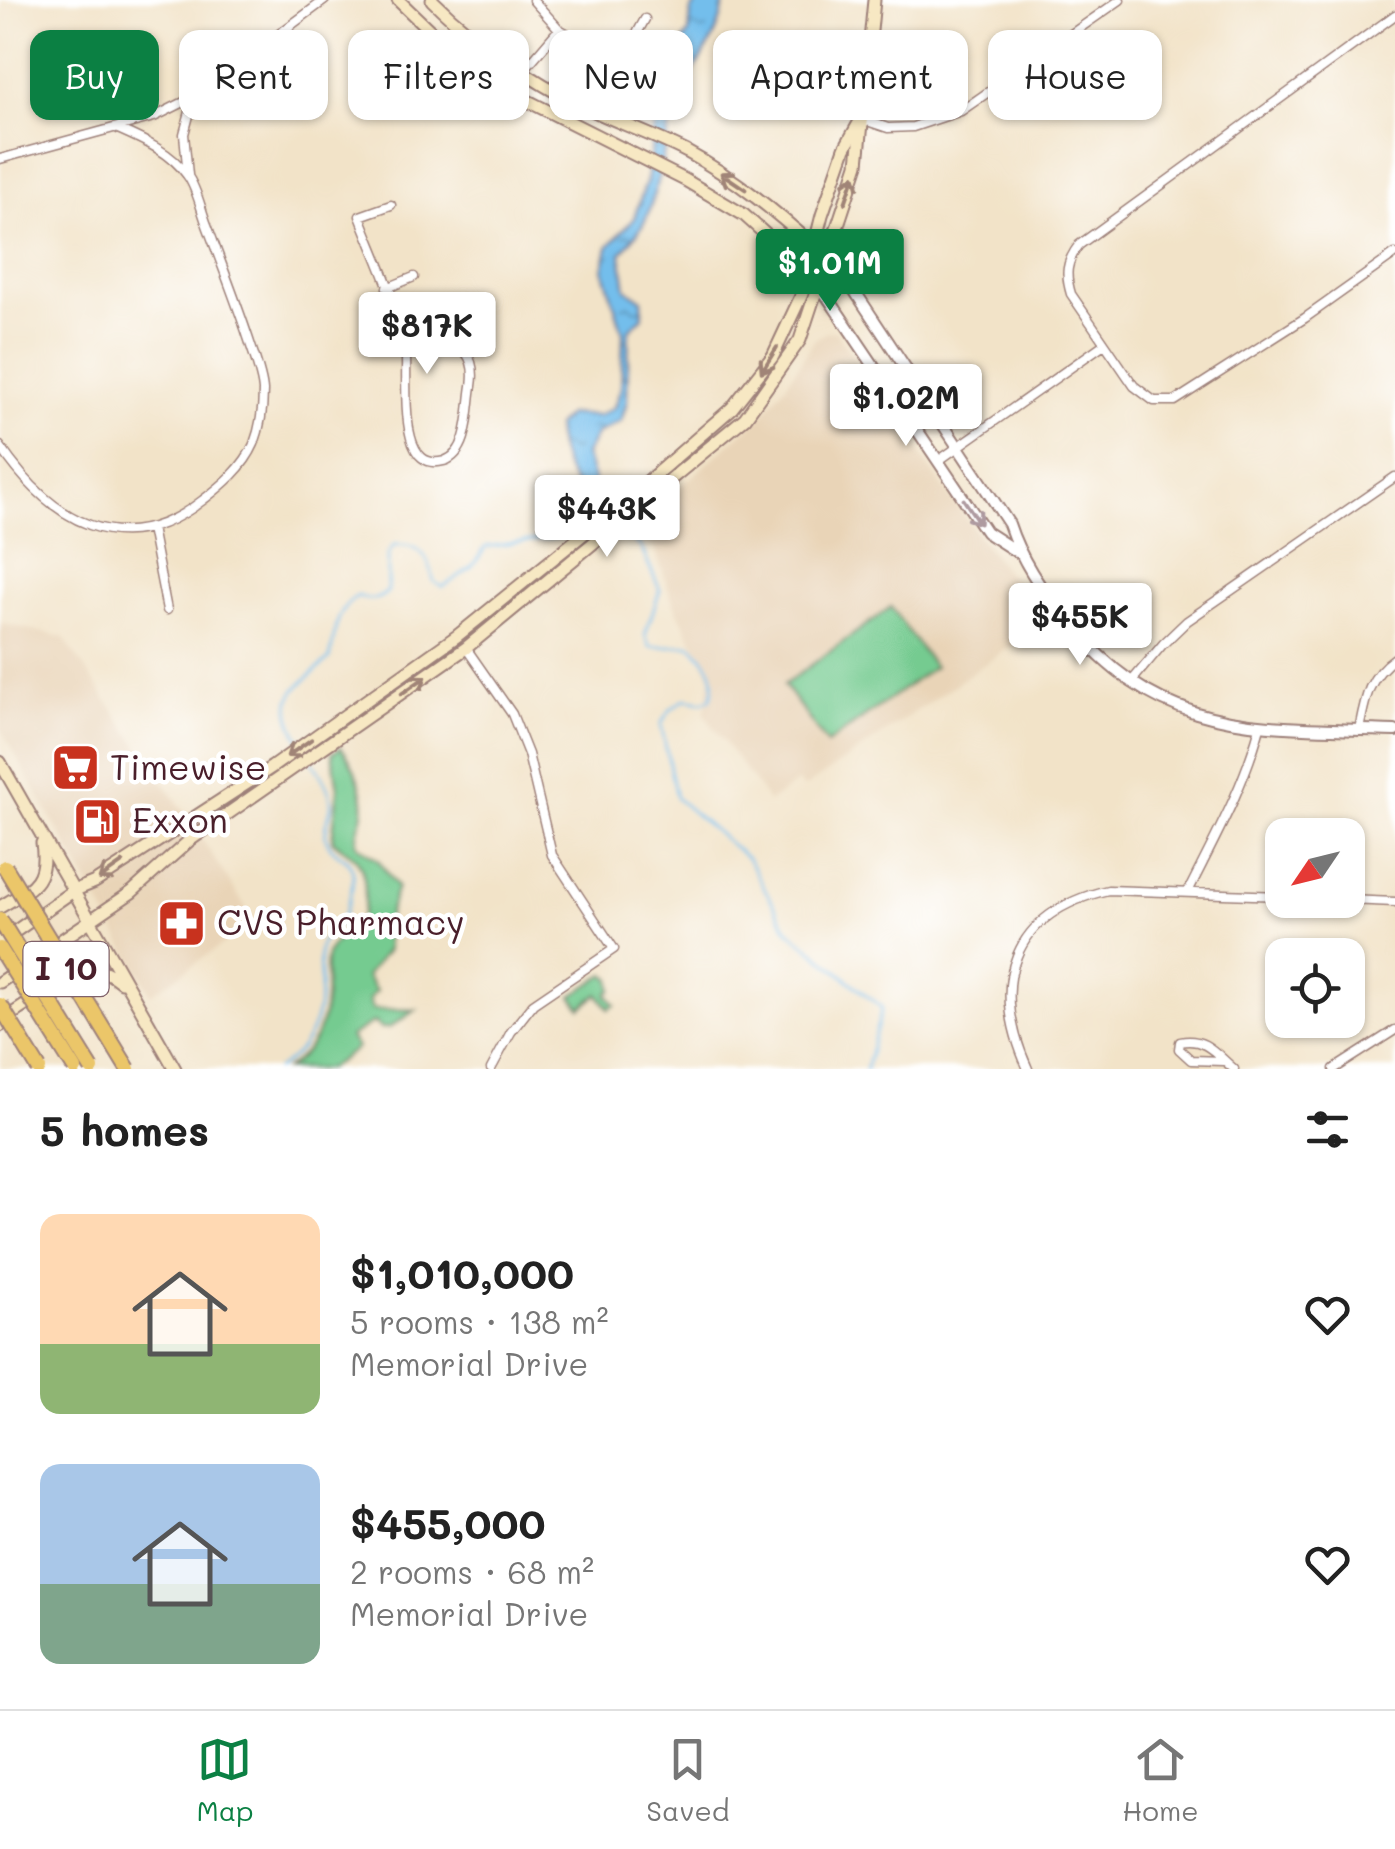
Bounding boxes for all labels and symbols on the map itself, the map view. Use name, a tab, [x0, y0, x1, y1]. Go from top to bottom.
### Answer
one-way arrow	[719, 170, 747, 191]
one-way arrow	[842, 174, 860, 206]
pin: $1.01M	[749, 229, 911, 314]
pin: $817K	[357, 292, 497, 377]
one-way arrow	[759, 345, 779, 374]
pin: $1.02M	[825, 364, 987, 449]
pin: $443K	[537, 475, 677, 560]
one-way arrow	[961, 498, 982, 526]
pin: $455K	[1010, 583, 1150, 668]
one-way arrow	[400, 674, 428, 695]
one-way arrow	[285, 737, 313, 758]
supermarket icon: Timewise	[49, 742, 101, 794]
place label: Timewise	[110, 743, 266, 789]
fuel station icon: Exxon	[71, 795, 123, 847]
place label: Exxon	[132, 796, 228, 842]
north arrow	[1265, 818, 1365, 918]
one-way arrow	[98, 860, 125, 881]
pharmacy icon: CVS Pharmacy	[156, 897, 208, 949]
place label: CVS Pharmacy	[217, 898, 464, 944]
road number: I 10	[23, 942, 108, 996]

